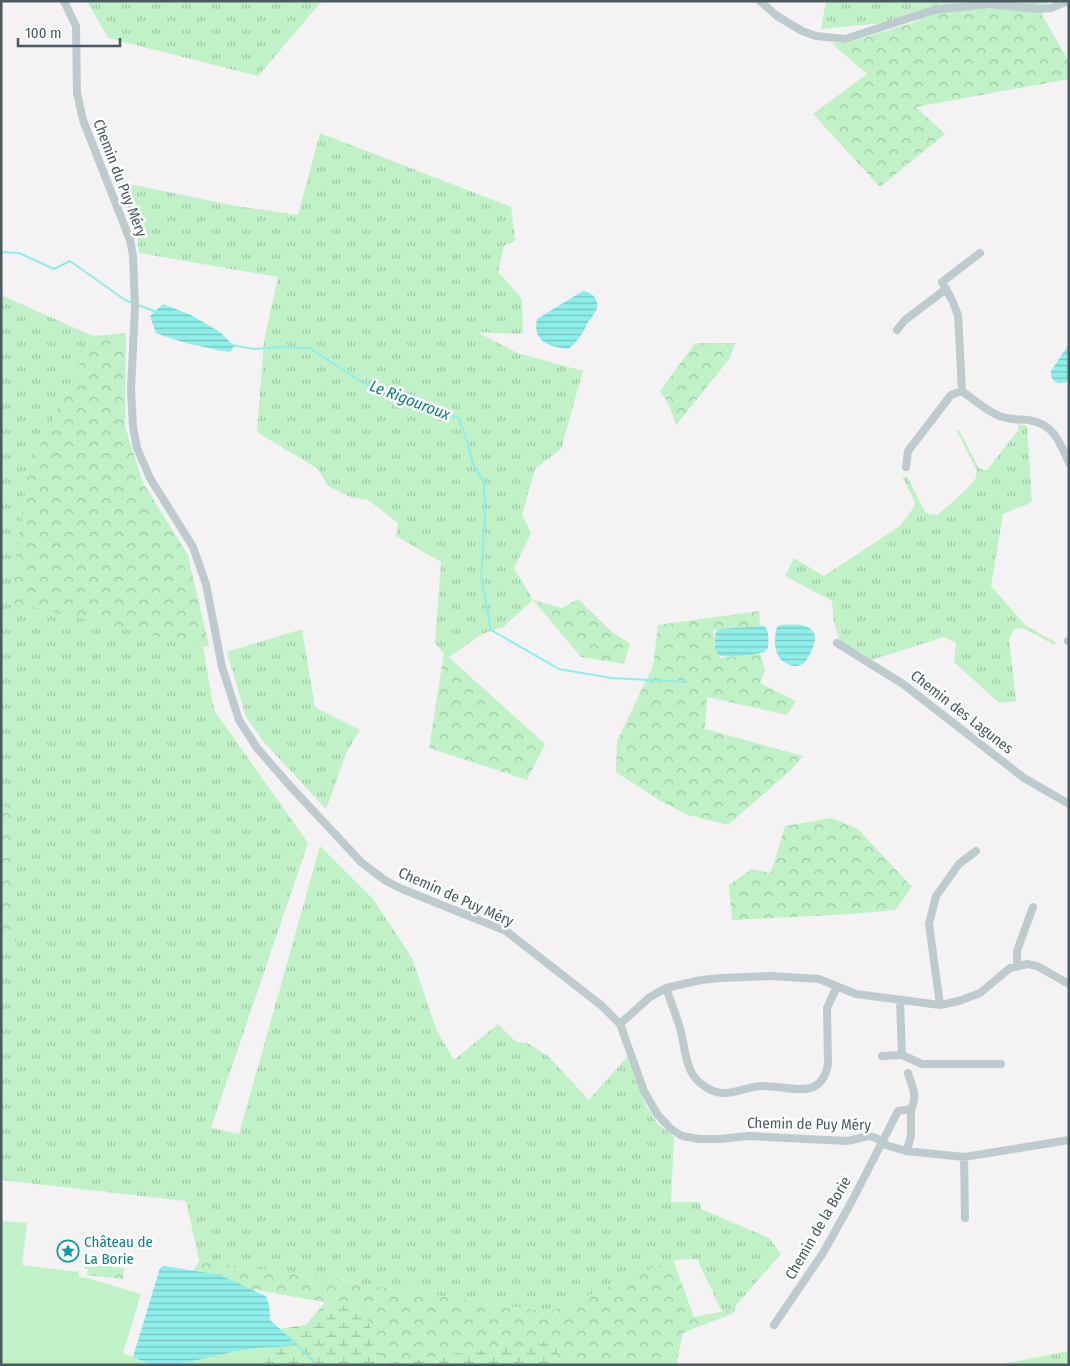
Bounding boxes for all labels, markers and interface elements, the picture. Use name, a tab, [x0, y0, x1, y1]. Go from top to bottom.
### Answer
scale bar	[18, 15, 120, 47]
text: 100 m	[25, 24, 62, 42]
street label: Chemin du Puy Méry	[89, 117, 151, 240]
water label: Le Rigouroux	[367, 376, 454, 424]
street label: Chemin des Lagunes	[907, 666, 1017, 758]
street label: Chemin de Puy Méry	[396, 864, 517, 931]
street label: Chemin de Puy Méry	[747, 1114, 871, 1134]
street label: Chemin de la Borie	[781, 1173, 855, 1283]
place label: Château de La Borie	[84, 1233, 153, 1268]
place icon: Château de La Borie	[56, 1239, 80, 1263]

